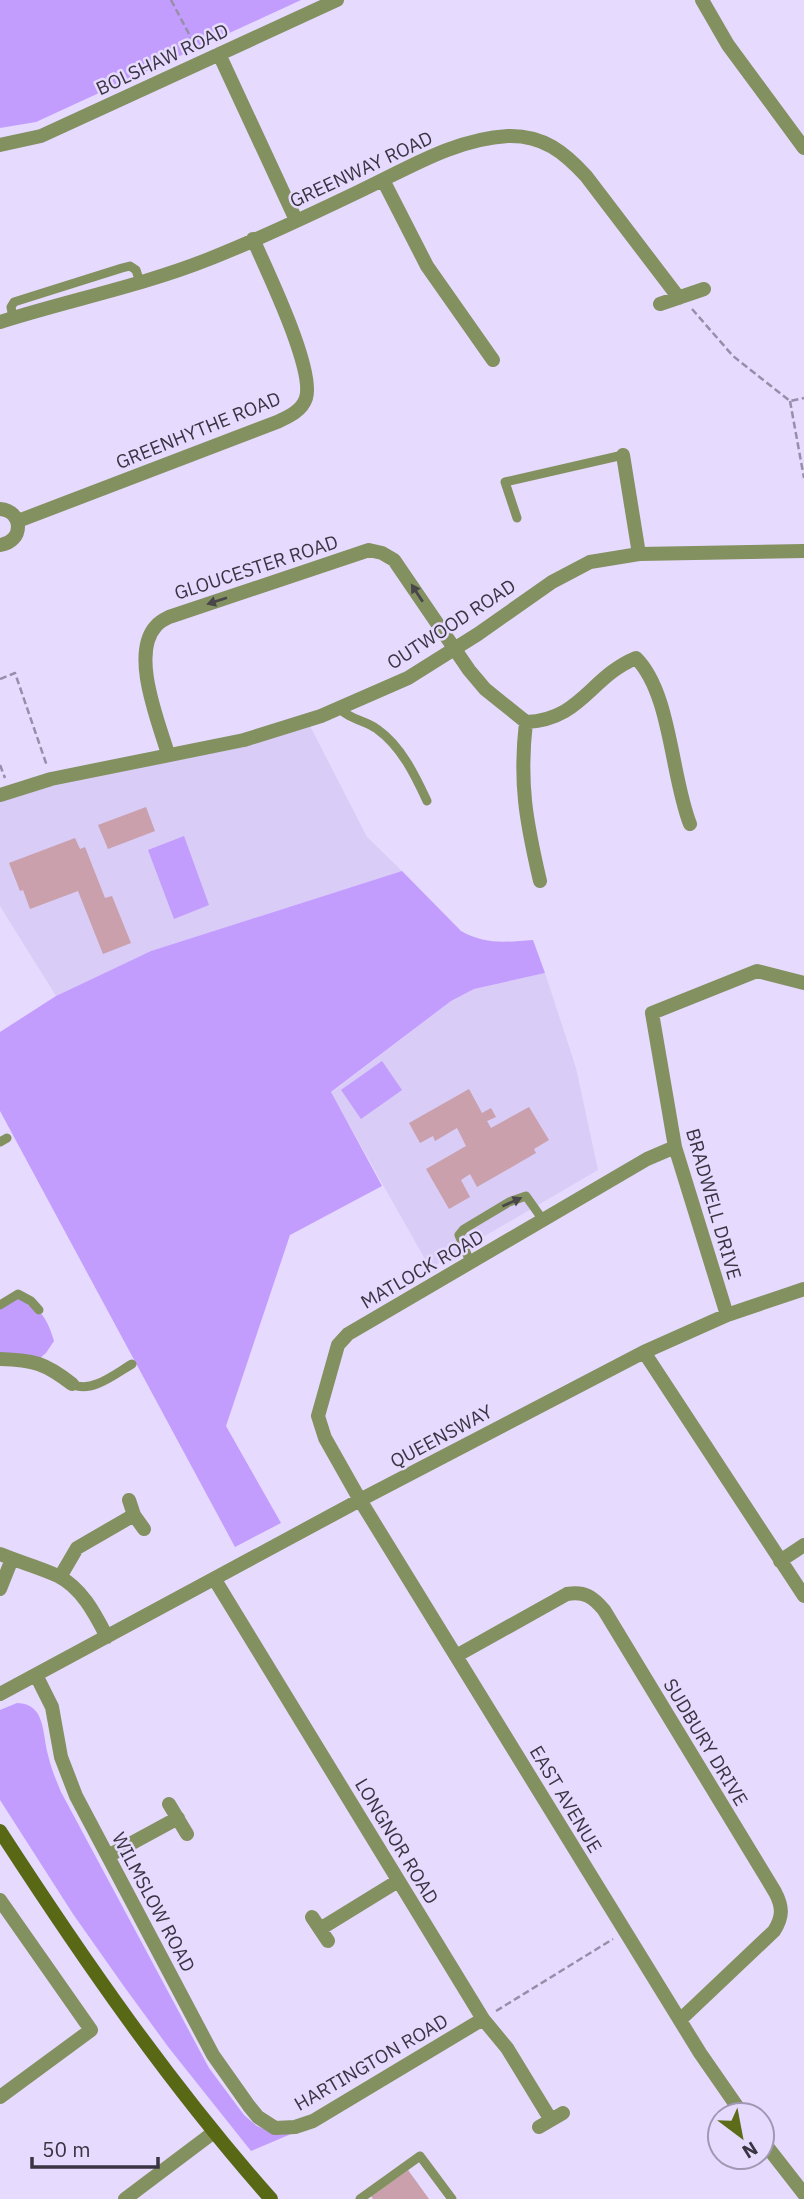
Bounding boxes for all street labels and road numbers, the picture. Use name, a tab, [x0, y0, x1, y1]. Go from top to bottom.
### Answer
street label: BOLSHAW ROAD	[92, 18, 232, 100]
street label: GREENWAY ROAD	[286, 125, 436, 213]
street label: GREENHYTHE ROAD	[112, 386, 284, 474]
street label: GLOUCESTER ROAD	[171, 529, 341, 605]
street label: OUTWOOD ROAD	[382, 573, 520, 675]
street label: BRADWELL DRIVE	[681, 1126, 747, 1282]
street label: MATLOCK ROAD	[356, 1224, 488, 1314]
street label: QUEENSWAY	[386, 1399, 497, 1473]
street label: SUDBURY DRIVE	[659, 1674, 753, 1810]
street label: EAST AVENUE	[525, 1741, 607, 1857]
street label: LONGNOR ROAD	[350, 1774, 444, 1908]
street label: WILMSLOW ROAD	[107, 1828, 201, 1976]
street label: HARTINGTON ROAD	[290, 2008, 452, 2116]

